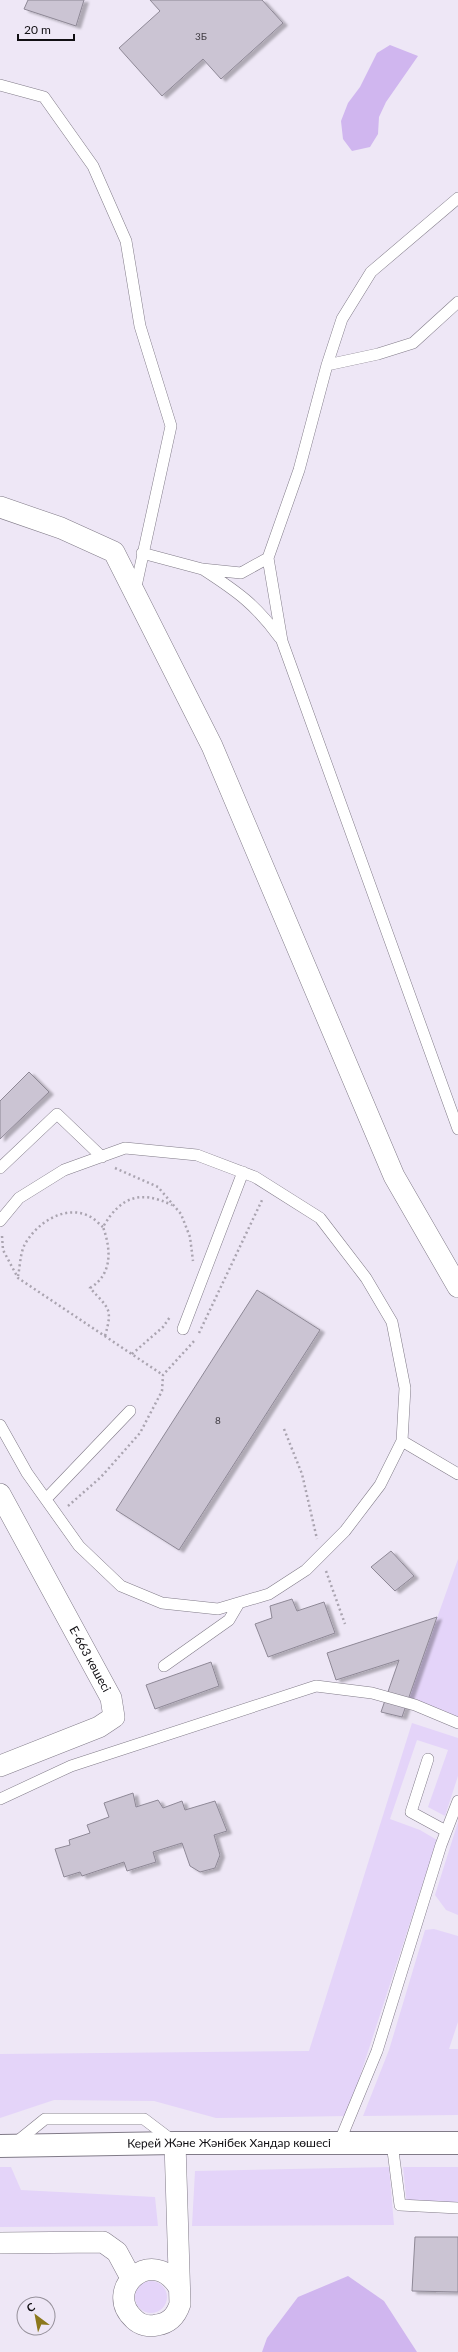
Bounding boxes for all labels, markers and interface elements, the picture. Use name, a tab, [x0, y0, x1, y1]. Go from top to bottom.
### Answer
scale bar	[18, 16, 74, 42]
text: 20 m	[24, 22, 51, 37]
house number: 3Б	[195, 30, 207, 42]
house number: 8	[215, 1414, 221, 1426]
street label: Е-663 көшесі	[66, 1623, 114, 1695]
street label: Керей Және Жәнібек Хандар көшесі	[127, 2135, 331, 2151]
north arrow	[16, 2296, 56, 2336]
text: С	[24, 2299, 38, 2315]

